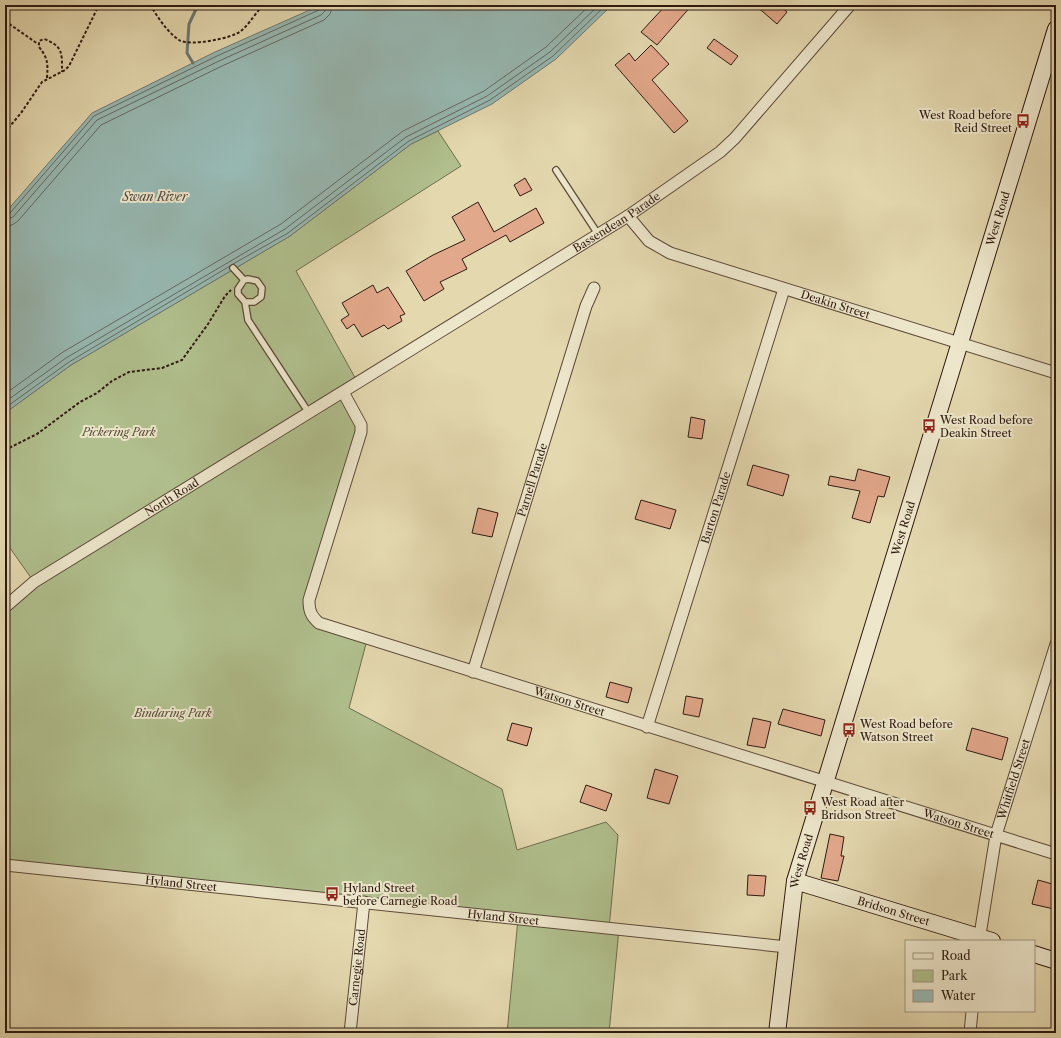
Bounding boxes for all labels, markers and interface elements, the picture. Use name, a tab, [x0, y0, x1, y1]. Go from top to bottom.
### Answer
place label: West Road before Reid Street	[918, 108, 1012, 135]
bus stop icon: West Road before Reid Street	[1015, 113, 1031, 129]
water label: Swan River	[121, 189, 189, 204]
street label: Bassendean Parade	[570, 189, 663, 255]
street label: West Road	[983, 189, 1013, 248]
street label: Deakin Street	[799, 287, 872, 322]
place label: West Road before Deakin Street	[939, 413, 1033, 440]
bus stop icon: West Road before Deakin Street	[921, 418, 937, 434]
park label: Pickering Park	[81, 425, 156, 439]
street label: Parnell Parade	[514, 441, 550, 518]
street label: Barton Parade	[698, 470, 734, 545]
street label: North Road	[142, 475, 202, 519]
street label: West Road	[888, 499, 918, 558]
street label: Watson Street	[531, 684, 607, 719]
park label: Bindaring Park	[133, 706, 212, 720]
place label: West Road before Watson Street	[859, 717, 953, 744]
bus stop icon: West Road before Watson Street	[841, 722, 857, 738]
street label: Whitfield Street	[994, 737, 1033, 822]
place label: West Road after Bridson Street	[820, 795, 905, 822]
bus stop icon: West Road after Bridson Street	[802, 800, 818, 816]
street label: Watson Street	[921, 806, 996, 841]
street label: West Road	[787, 832, 816, 890]
street label: Hyland Street	[144, 873, 218, 894]
place label: Hyland Street before Carnegie Road	[343, 881, 458, 908]
bus stop icon: Hyland Street before Carnegie Road	[324, 886, 340, 902]
street label: Bridson Street	[856, 893, 932, 929]
street label: Hyland Street	[467, 907, 540, 928]
street label: Carnegie Road	[346, 928, 368, 1007]
legend	[905, 940, 1035, 1012]
text: Road	[941, 948, 971, 963]
text: Park	[941, 968, 968, 983]
text: Water	[940, 988, 975, 1003]

